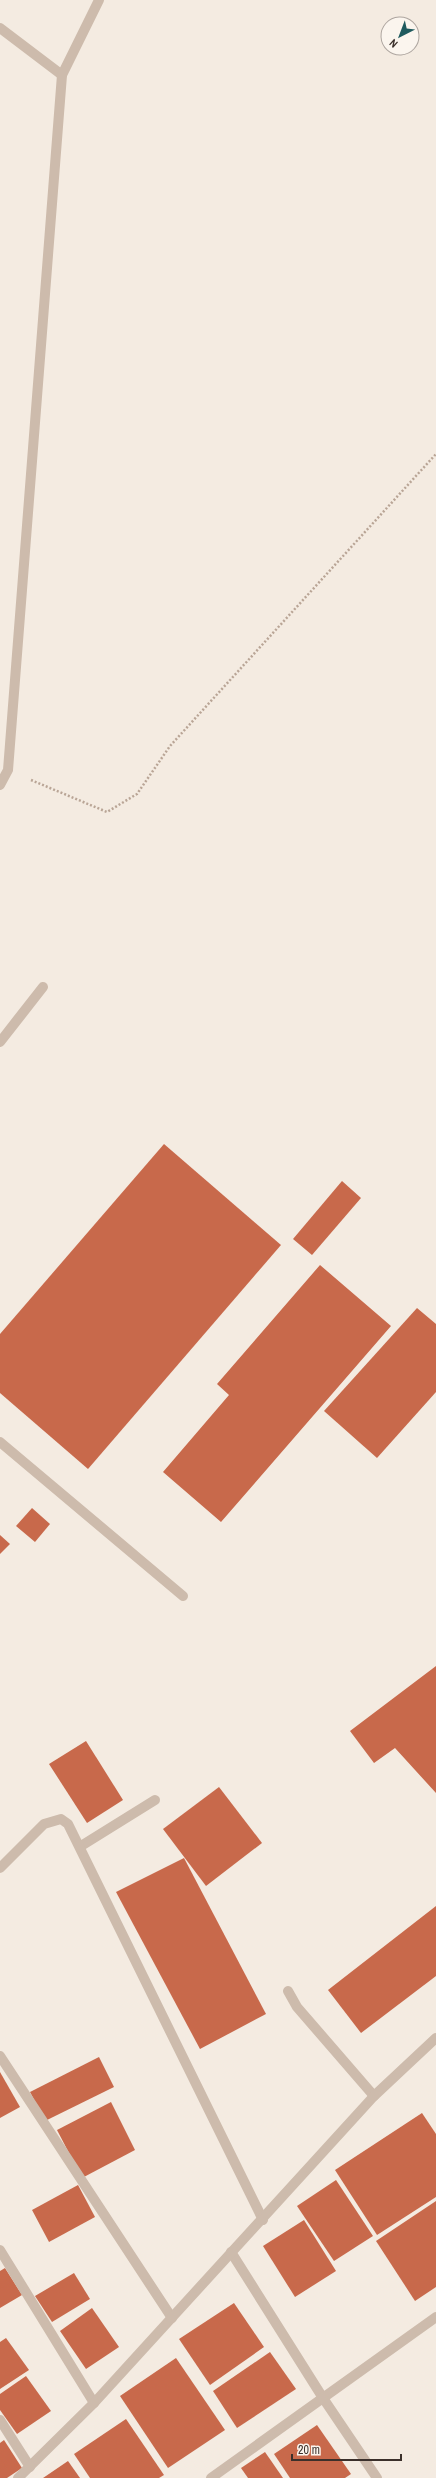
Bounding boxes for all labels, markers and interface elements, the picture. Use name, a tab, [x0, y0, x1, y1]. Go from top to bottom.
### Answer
north arrow	[380, 16, 420, 56]
text: N	[386, 36, 400, 51]
scale bar	[292, 2436, 401, 2462]
text: 20 m	[298, 2442, 320, 2458]

